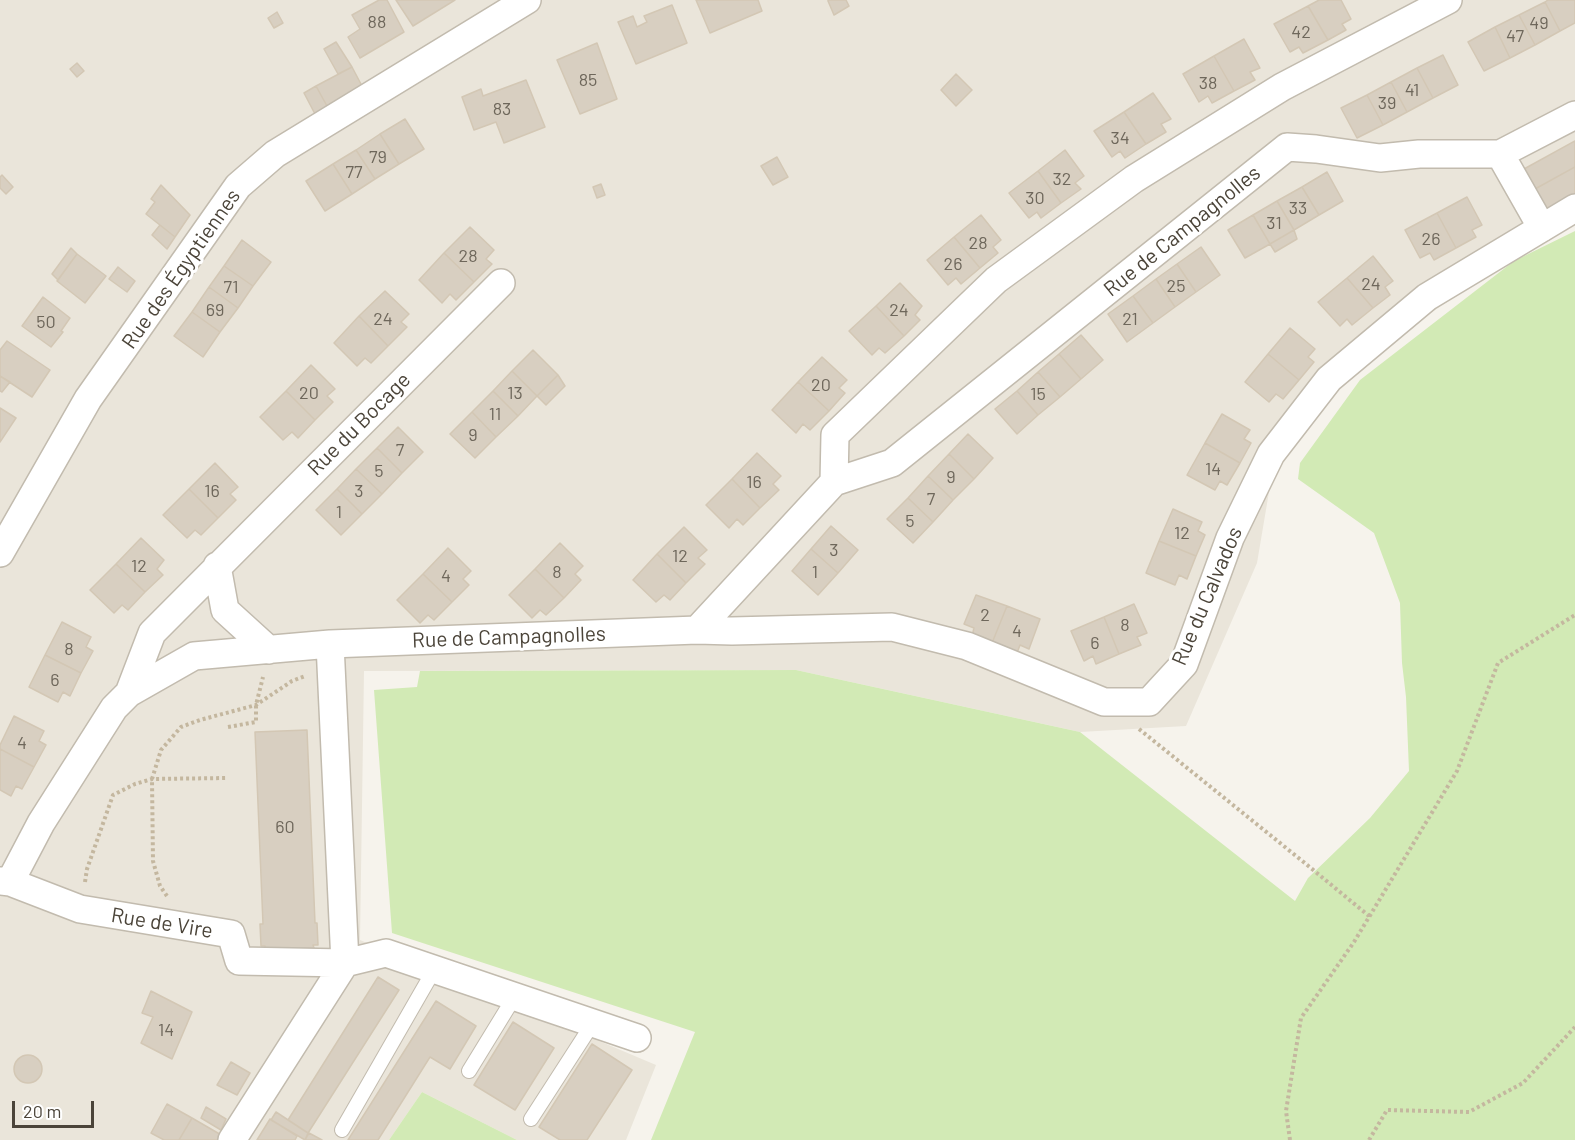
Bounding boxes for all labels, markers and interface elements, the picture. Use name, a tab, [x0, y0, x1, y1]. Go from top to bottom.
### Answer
house number: 88	[368, 11, 386, 33]
house number: 49	[1529, 12, 1549, 34]
house number: 42	[1291, 21, 1311, 43]
house number: 47	[1506, 25, 1524, 47]
house number: 85	[579, 69, 597, 91]
house number: 38	[1199, 72, 1217, 94]
house number: 41	[1405, 79, 1419, 101]
house number: 39	[1378, 92, 1396, 114]
house number: 83	[493, 98, 511, 120]
house number: 34	[1110, 127, 1130, 149]
house number: 79	[369, 146, 387, 168]
street label: Rue de Campagnolles	[1099, 160, 1265, 302]
house number: 77	[345, 161, 363, 183]
house number: 32	[1053, 168, 1071, 190]
street label: Rue des Égyptiennes	[116, 184, 246, 354]
house number: 30	[1025, 187, 1045, 209]
house number: 33	[1289, 197, 1307, 219]
house number: 31	[1266, 212, 1282, 234]
house number: 26	[1422, 228, 1440, 250]
house number: 28	[968, 232, 988, 254]
house number: 28	[458, 245, 478, 267]
house number: 26	[944, 253, 962, 275]
house number: 24	[1361, 273, 1381, 295]
house number: 25	[1167, 275, 1185, 297]
house number: 71	[224, 276, 238, 298]
house number: 69	[206, 299, 224, 321]
house number: 24	[889, 299, 909, 321]
house number: 24	[373, 308, 393, 330]
house number: 21	[1122, 308, 1138, 330]
house number: 50	[36, 311, 56, 333]
street label: Rue du Bocage	[302, 367, 416, 481]
house number: 20	[811, 374, 831, 396]
house number: 20	[299, 382, 319, 404]
house number: 13	[507, 382, 523, 404]
house number: 15	[1030, 383, 1046, 405]
house number: 11	[489, 403, 501, 425]
house number: 9	[468, 424, 478, 446]
house number: 7	[396, 439, 404, 461]
house number: 14	[1205, 458, 1221, 480]
house number: 5	[374, 460, 384, 482]
house number: 9	[946, 466, 956, 488]
house number: 16	[746, 471, 762, 493]
house number: 16	[204, 480, 220, 502]
house number: 3	[354, 480, 364, 502]
house number: 7	[927, 488, 935, 510]
house number: 1	[336, 501, 342, 523]
house number: 5	[905, 510, 915, 532]
house number: 12	[1174, 522, 1190, 544]
street label: Rue du Calvados	[1166, 523, 1248, 669]
house number: 3	[829, 539, 839, 561]
house number: 12	[672, 545, 688, 567]
house number: 12	[131, 555, 147, 577]
house number: 8	[552, 561, 562, 583]
house number: 1	[812, 561, 818, 583]
house number: 4	[441, 565, 451, 587]
house number: 2	[980, 604, 990, 626]
house number: 8	[1120, 614, 1130, 636]
house number: 4	[1012, 620, 1022, 642]
street label: Rue de Campagnolles	[412, 621, 606, 653]
house number: 6	[1090, 632, 1100, 654]
house number: 8	[64, 638, 74, 660]
house number: 6	[50, 669, 60, 691]
house number: 4	[17, 732, 27, 754]
house number: 60	[275, 816, 295, 838]
street label: Rue de Vire	[109, 903, 215, 943]
house number: 14	[158, 1019, 174, 1041]
scale bar	[15, 1089, 98, 1127]
text: 20 m	[23, 1100, 61, 1122]

